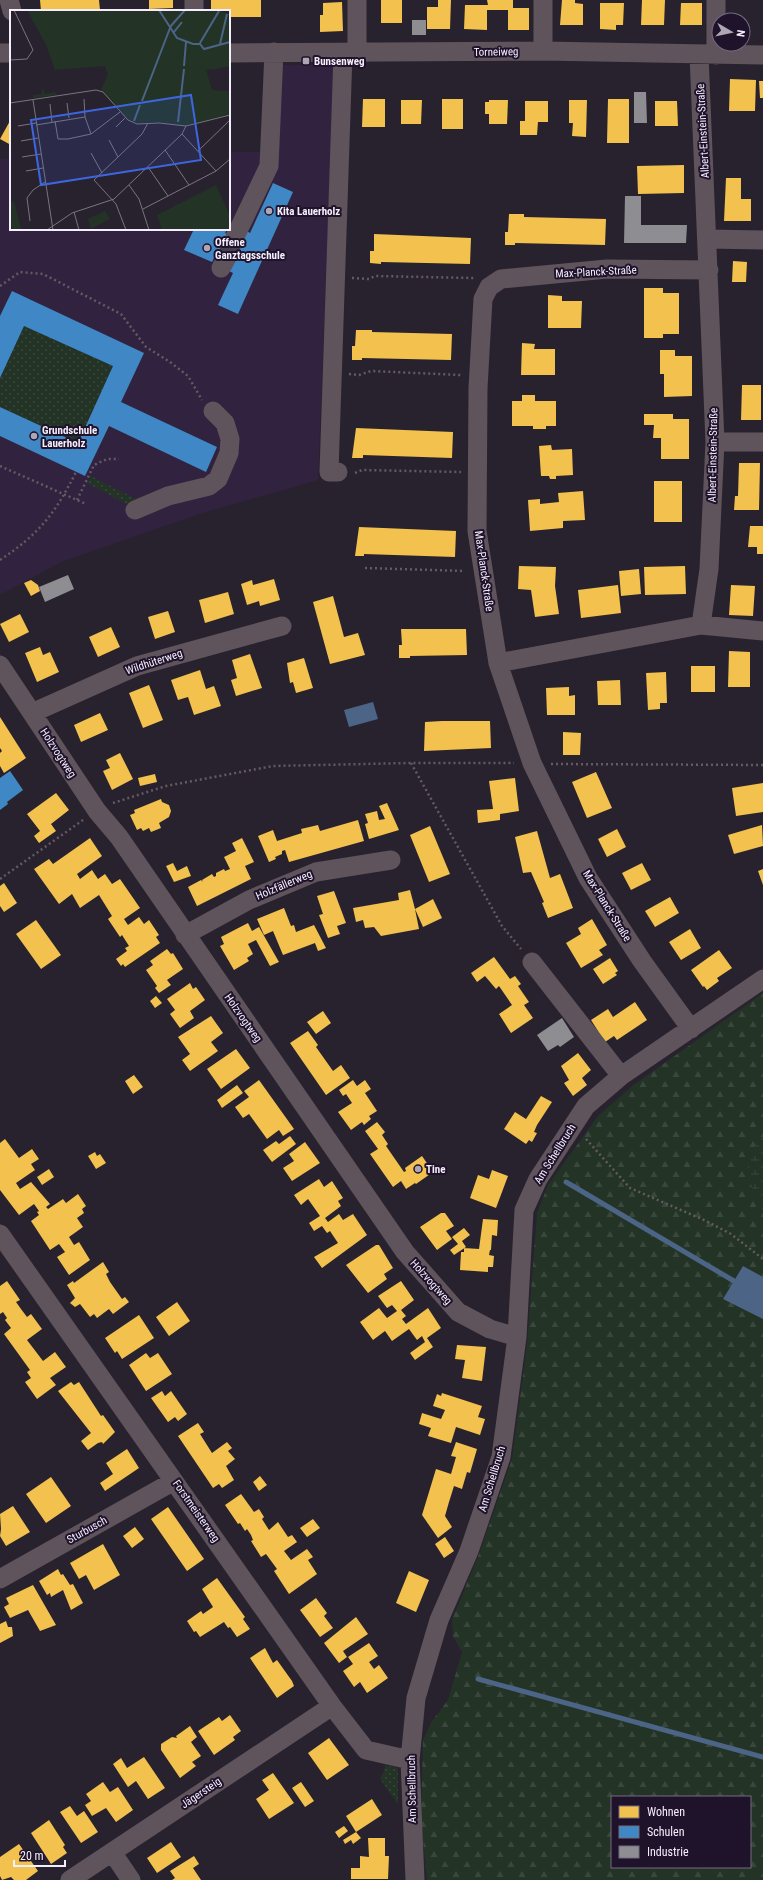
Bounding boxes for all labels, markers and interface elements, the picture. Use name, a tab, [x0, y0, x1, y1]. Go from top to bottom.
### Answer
inset map	[10, 10, 230, 230]
north arrow	[711, 12, 751, 52]
text: N	[733, 29, 747, 38]
street label: Torneiweg	[473, 45, 519, 59]
place label: Bunsenweg	[314, 55, 364, 68]
marker: Bunsenweg	[301, 56, 311, 66]
street label: Albert-Einstein-Straße	[694, 83, 712, 179]
place label: Kita Lauerholz	[277, 205, 340, 218]
marker: Kita Lauerholz	[264, 206, 274, 216]
place label: Offene Ganztagsschule	[215, 236, 285, 262]
marker: Offene Ganztagsschule	[202, 243, 212, 253]
street label: Max-Planck-Straße	[555, 263, 637, 281]
street label: Albert-Einstein-Straße	[706, 408, 720, 502]
place label: Grundschule Lauerholz	[42, 424, 97, 450]
marker: Grundschule Lauerholz	[29, 431, 39, 441]
street label: Max-Planck-Straße	[472, 530, 496, 612]
street label: Wildhüterweg	[124, 647, 184, 677]
street label: Holzvogtweg	[37, 726, 79, 780]
street label: Holzfällerweg	[254, 867, 314, 903]
street label: Max-Planck-Straße	[580, 868, 634, 944]
street label: Holzvogtweg	[222, 991, 264, 1045]
street label: Am Schellbruch	[531, 1122, 579, 1186]
place label: Tine	[426, 1163, 445, 1176]
marker: Tine	[413, 1164, 423, 1174]
street label: Holzvogtweg	[407, 1257, 455, 1307]
street label: Am Schellbruch	[476, 1445, 508, 1513]
street label: Forstmeisterweg	[170, 1477, 222, 1545]
street label: Sturbusch	[65, 1514, 109, 1546]
street label: Am Schellbruch	[405, 1755, 419, 1823]
street label: Jägersteig	[178, 1775, 224, 1811]
legend	[611, 1796, 751, 1868]
text: Wohnen	[647, 1805, 685, 1819]
text: Schulen	[647, 1825, 685, 1839]
scale bar	[14, 1842, 65, 1868]
text: Industrie	[647, 1845, 689, 1859]
text: 20 m	[20, 1849, 44, 1863]

